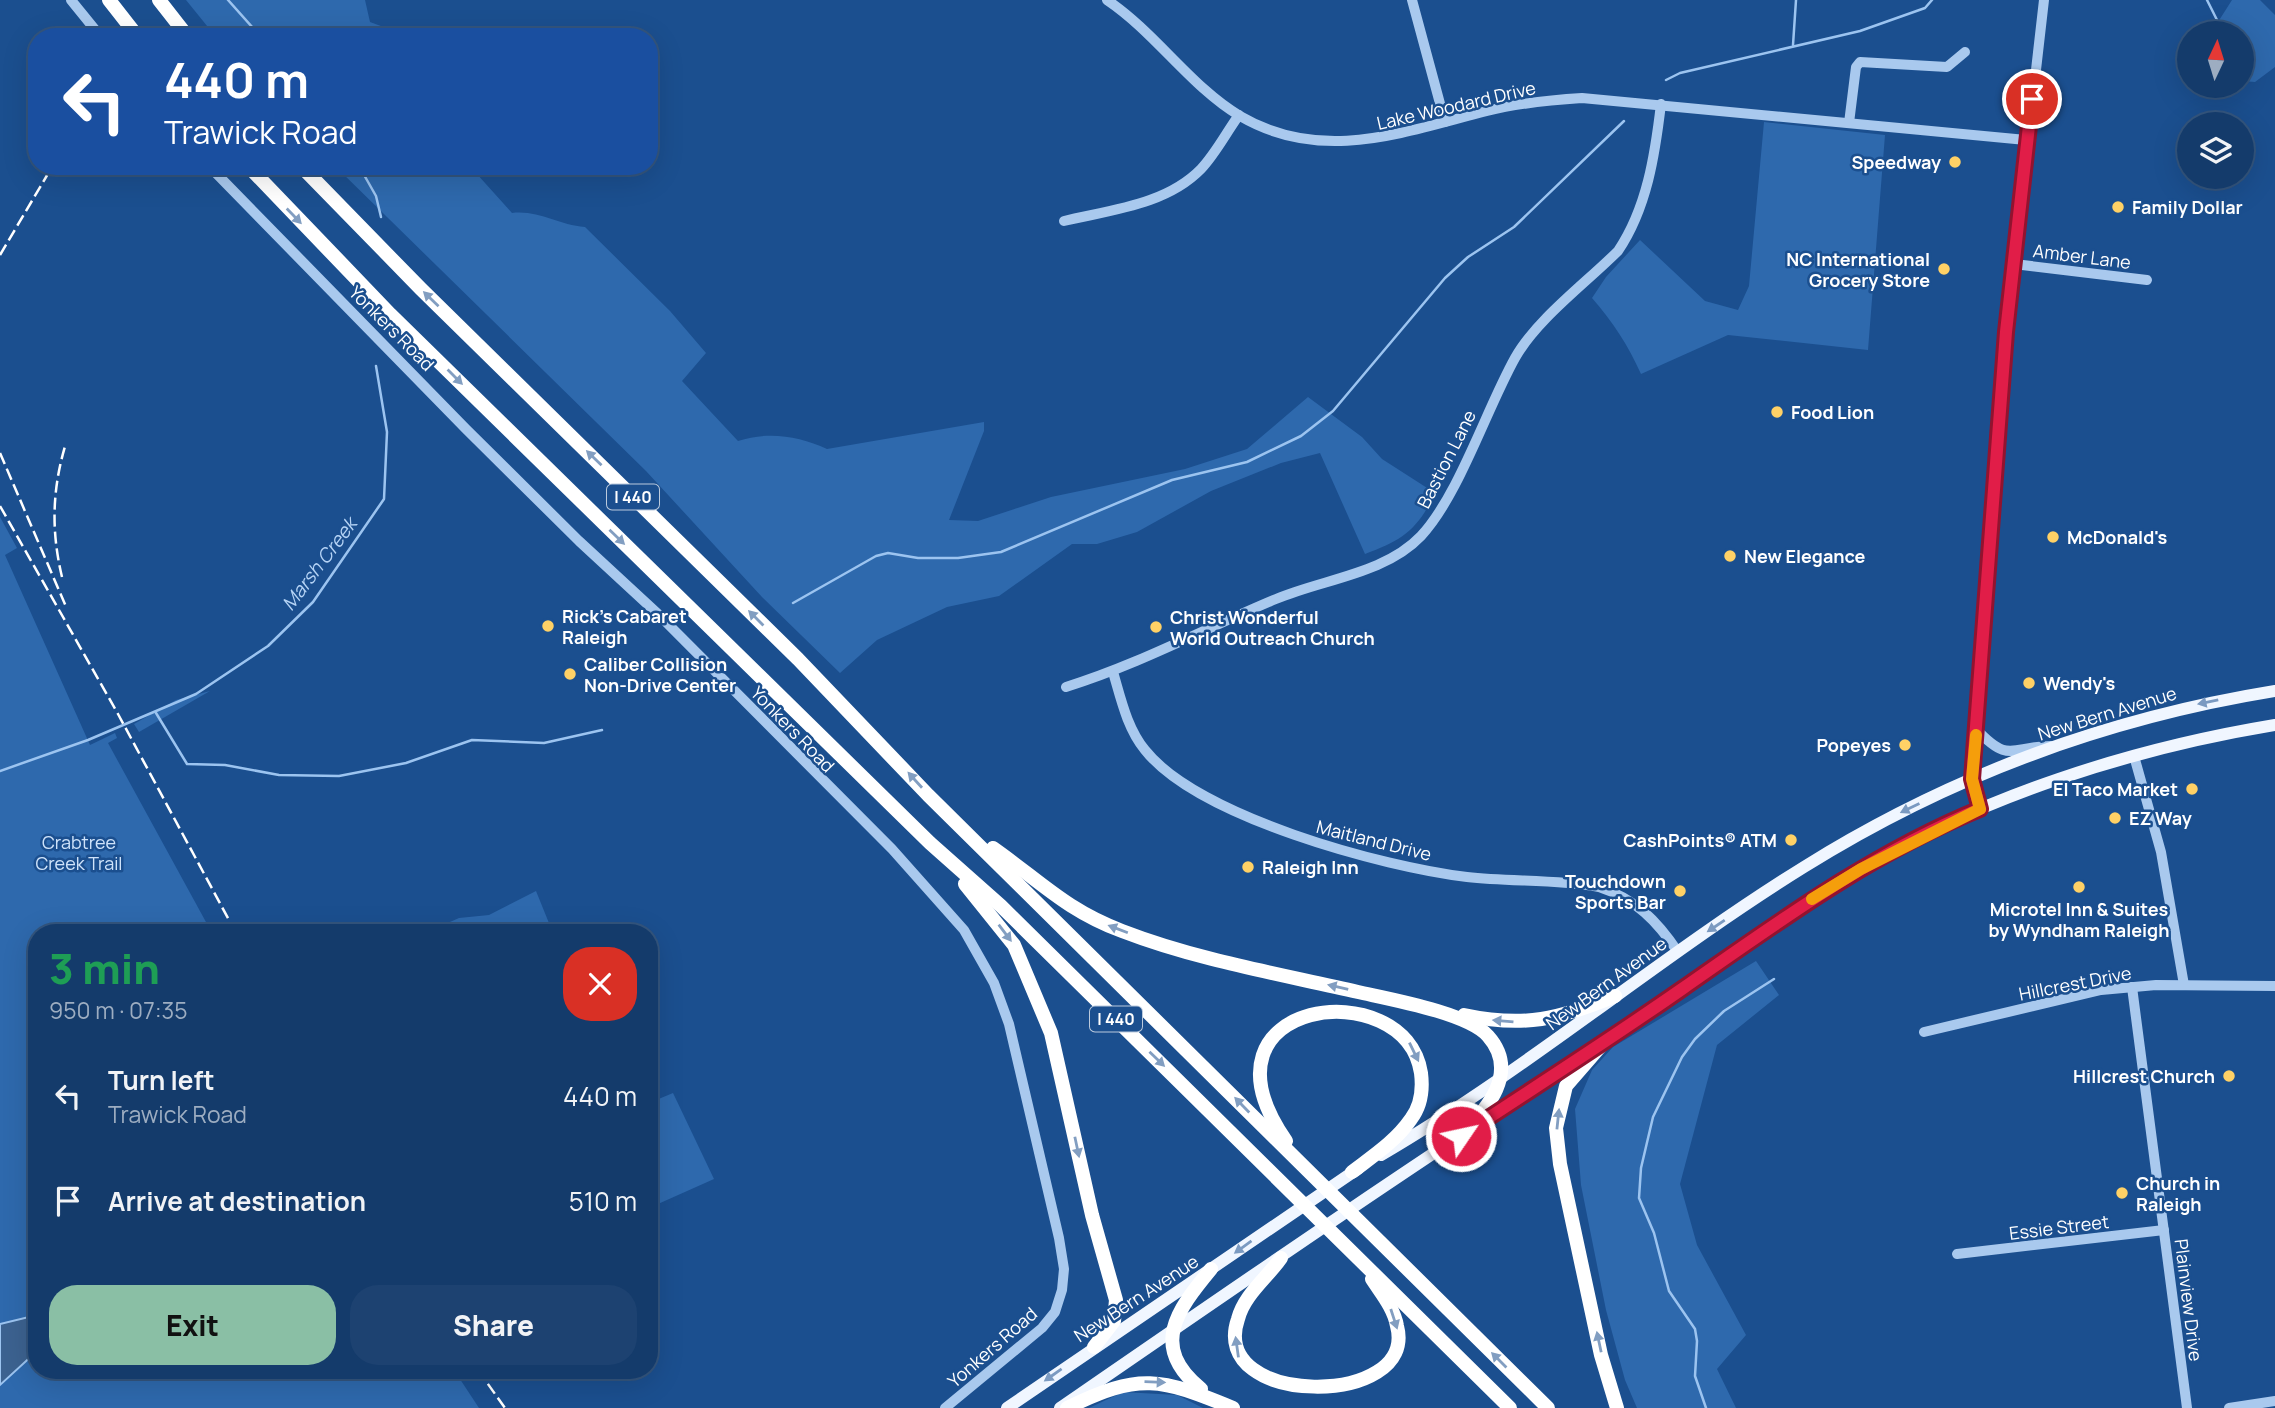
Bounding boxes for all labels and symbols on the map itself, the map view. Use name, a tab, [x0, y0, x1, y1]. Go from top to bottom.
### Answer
north arrow	[2177, 21, 2254, 98]
pin	[2002, 69, 2062, 129]
street label: Lake Woodard Drive	[1374, 75, 1538, 135]
place label: Speedway	[1851, 150, 1941, 174]
marker: Speedway	[1947, 154, 1963, 170]
place label: Family Dollar	[2132, 195, 2243, 219]
marker: Family Dollar	[2110, 199, 2126, 215]
one-way arrow	[286, 207, 302, 224]
street label: Amber Lane	[2032, 238, 2132, 274]
place label: NC International Grocery Store	[1786, 247, 1930, 292]
marker: NC International Grocery Store	[1936, 261, 1952, 277]
street label: Yonkers Road	[344, 280, 440, 376]
one-way arrow	[423, 291, 440, 307]
one-way arrow	[446, 369, 463, 386]
place label: Food Lion	[1791, 400, 1874, 424]
marker: Food Lion	[1769, 404, 1785, 420]
street label: Bastion Lane	[1411, 406, 1481, 512]
one-way arrow	[586, 451, 603, 467]
road number: I 440	[607, 484, 659, 510]
water label: Marsh Creek	[276, 510, 364, 616]
place label: McDonald's	[2067, 525, 2168, 549]
one-way arrow	[608, 528, 625, 544]
marker: McDonald's	[2045, 529, 2061, 545]
place label: New Elegance	[1744, 544, 1866, 568]
marker: New Elegance	[1722, 548, 1738, 564]
place label: Rick’s Cabaret Raleigh	[562, 604, 687, 649]
place label: Christ Wonderful World Outreach Church	[1170, 605, 1375, 650]
one-way arrow	[748, 610, 765, 626]
marker: Rick’s Cabaret Raleigh	[540, 618, 556, 634]
marker: Christ Wonderful World Outreach Church	[1148, 619, 1164, 635]
place label: Caliber Collision Non-Drive Center	[584, 652, 736, 697]
marker: Caliber Collision Non-Drive Center	[562, 666, 578, 682]
place label: Wendy's	[2043, 671, 2116, 695]
marker: Wendy's	[2021, 675, 2037, 691]
street label: New Bern Avenue	[2035, 680, 2179, 746]
street label: Yonkers Road	[746, 681, 840, 777]
one-way arrow	[2197, 697, 2219, 708]
place label: Popeyes	[1816, 733, 1891, 757]
marker: Popeyes	[1897, 737, 1913, 753]
one-way arrow	[907, 771, 923, 789]
place label: El Taco Market	[2053, 777, 2178, 801]
marker: El Taco Market	[2184, 781, 2200, 797]
one-way arrow	[1900, 802, 1920, 813]
place label: EZ Way	[2129, 806, 2192, 830]
marker: EZ Way	[2107, 810, 2123, 826]
street label: Maitland Drive	[1314, 814, 1434, 866]
place label: CashPoints® ATM	[1623, 828, 1777, 852]
park label: Crabtree Creek Trail	[35, 830, 123, 875]
marker: CashPoints® ATM	[1783, 832, 1799, 848]
place label: Raleigh Inn	[1262, 855, 1359, 879]
marker: Raleigh Inn	[1240, 859, 1256, 875]
place label: Touchdown Sports Bar	[1565, 869, 1666, 914]
marker: Microtel Inn & Suites by Wyndham Raleigh	[2071, 879, 2087, 895]
marker: Touchdown Sports Bar	[1672, 883, 1688, 899]
place label: Microtel Inn & Suites by Wyndham Raleigh	[1989, 897, 2169, 942]
one-way arrow	[1706, 919, 1726, 932]
one-way arrow	[998, 924, 1012, 942]
one-way arrow	[1108, 924, 1129, 935]
street label: New Bern Avenue	[1541, 931, 1671, 1035]
street label: Hillcrest Drive	[2017, 960, 2133, 1006]
one-way arrow	[1327, 982, 1349, 993]
road number: I 440	[1090, 1007, 1142, 1032]
one-way arrow	[1492, 1015, 1514, 1026]
one-way arrow	[1408, 1042, 1420, 1062]
one-way arrow	[1148, 1050, 1164, 1067]
place label: Hillcrest Church	[2073, 1064, 2215, 1088]
marker: Hillcrest Church	[2221, 1068, 2237, 1084]
one-way arrow	[1234, 1097, 1250, 1114]
position arrow	[1424, 1099, 1498, 1173]
one-way arrow	[1552, 1108, 1563, 1130]
one-way arrow	[1072, 1136, 1083, 1158]
place label: Church in Raleigh	[2136, 1171, 2220, 1216]
marker: Church in Raleigh	[2114, 1185, 2130, 1201]
street label: Essie Street	[2008, 1209, 2110, 1245]
street label: Plainview Drive	[2170, 1238, 2208, 1362]
one-way arrow	[1234, 1240, 1252, 1254]
street label: New Bern Avenue	[1069, 1249, 1203, 1347]
street label: Yonkers Road	[942, 1302, 1042, 1392]
one-way arrow	[1389, 1308, 1400, 1329]
one-way arrow	[1593, 1331, 1604, 1353]
one-way arrow	[1231, 1336, 1242, 1358]
one-way arrow	[1491, 1353, 1508, 1369]
one-way arrow	[1043, 1368, 1062, 1381]
one-way arrow	[1144, 1377, 1166, 1388]

